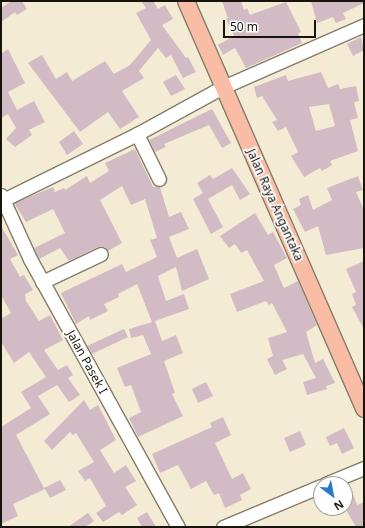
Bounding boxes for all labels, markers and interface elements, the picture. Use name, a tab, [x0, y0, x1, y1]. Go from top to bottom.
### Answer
scale bar	[225, 12, 318, 38]
text: 50 m	[230, 18, 258, 35]
street label: Jalan Raya Angantaka	[244, 147, 306, 263]
street label: Jalan Pasek I	[64, 328, 110, 396]
north arrow	[313, 476, 353, 516]
text: N	[331, 497, 347, 514]

